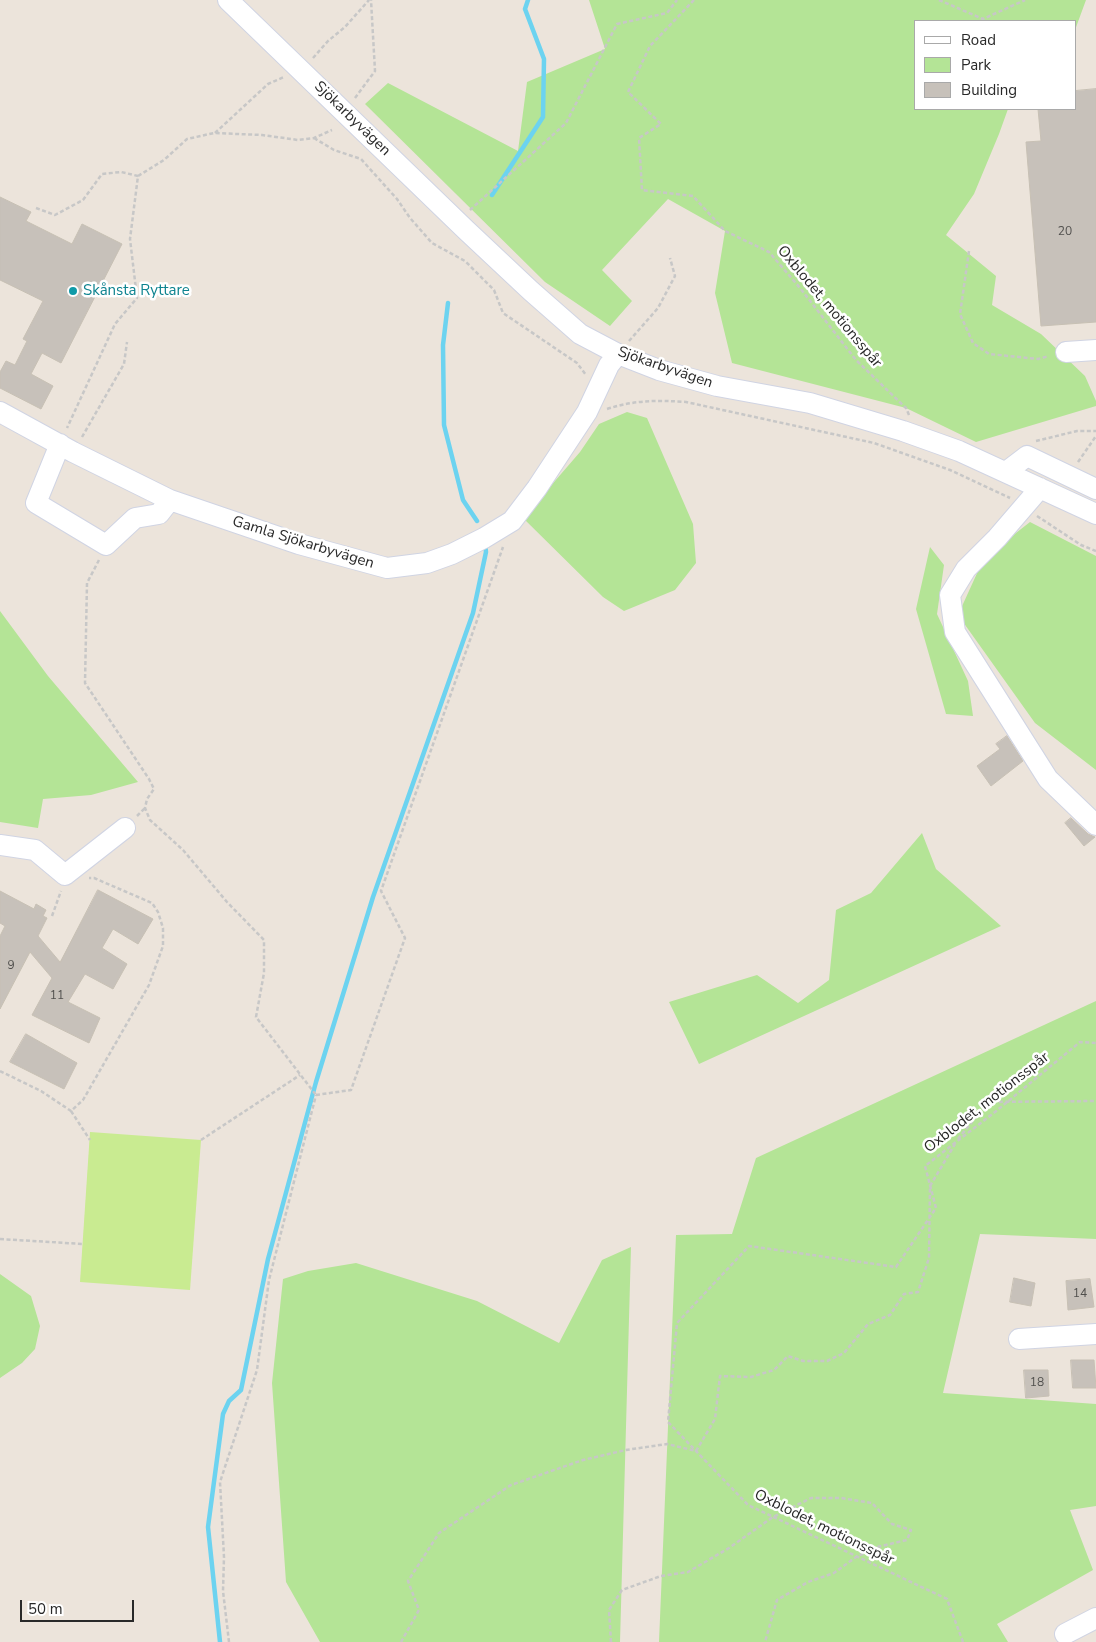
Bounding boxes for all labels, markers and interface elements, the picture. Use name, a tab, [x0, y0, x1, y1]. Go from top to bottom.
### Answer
legend	[914, 20, 1076, 110]
text: Road	[961, 30, 996, 50]
text: Park	[961, 55, 991, 75]
street label: Sjökarbyvägen	[310, 78, 394, 160]
text: Building	[961, 80, 1017, 100]
house number: 20	[1058, 225, 1072, 239]
street label: Oxblodet, motionsspår	[773, 242, 885, 372]
place label: Skånsta Ryttare	[83, 282, 190, 300]
marker: Skånsta Ryttare	[67, 285, 79, 297]
street label: Sjökarbyvägen	[615, 343, 715, 393]
street label: Gamla Sjökarbyvägen	[230, 513, 376, 573]
house number: 9	[7, 959, 15, 973]
house number: 11	[50, 989, 64, 1003]
street label: Oxblodet, motionsspår	[921, 1049, 1053, 1157]
house number: 14	[1073, 1287, 1087, 1301]
house number: 18	[1030, 1376, 1044, 1390]
street label: Oxblodet, motionsspår	[751, 1486, 897, 1570]
scale bar	[22, 1590, 136, 1622]
text: 50 m	[28, 1599, 63, 1619]

